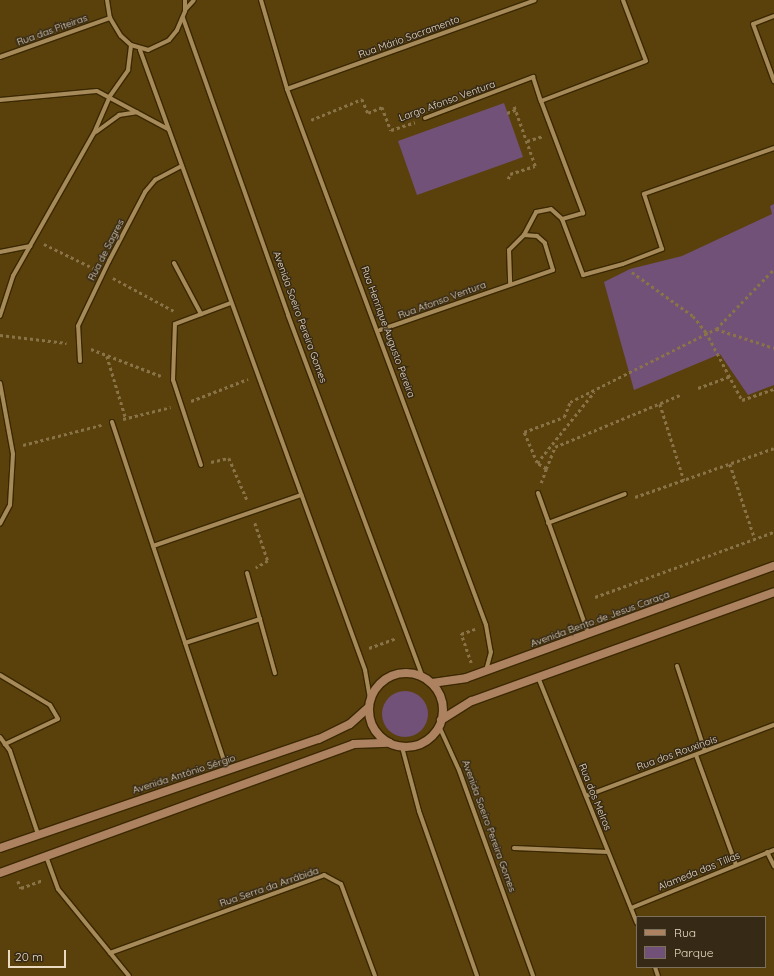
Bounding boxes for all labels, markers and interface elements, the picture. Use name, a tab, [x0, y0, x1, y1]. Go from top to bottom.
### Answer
street label: Rua das Piteiras	[15, 12, 89, 48]
street label: Rua Mário Sacramento	[357, 13, 461, 61]
street label: Largo Afonso Ventura	[397, 78, 497, 124]
street label: Rua de Sagres	[85, 217, 127, 283]
street label: Avenida Soeiro Pereira Gomes	[270, 249, 330, 385]
street label: Rua Henrique Augusto Pereira	[359, 265, 417, 399]
street label: Rua Afonso Ventura	[396, 278, 488, 322]
street label: Avenida Bento de Jesus Caraça	[529, 588, 671, 650]
street label: Rua dos Rouxinois	[635, 733, 719, 773]
street label: Avenida António Sérgio	[131, 752, 237, 796]
street label: Avenida Soeiro Pereira Gomes	[459, 758, 519, 894]
street label: Rua dos Melros	[576, 762, 614, 832]
street label: Alameda das Tílias	[656, 849, 742, 893]
street label: Rua Serra da Arrábida	[218, 864, 320, 910]
legend	[636, 916, 766, 968]
text: Rua	[674, 925, 696, 940]
scale bar	[10, 942, 68, 968]
text: Parque	[674, 945, 714, 960]
text: 20 m	[15, 949, 43, 964]

